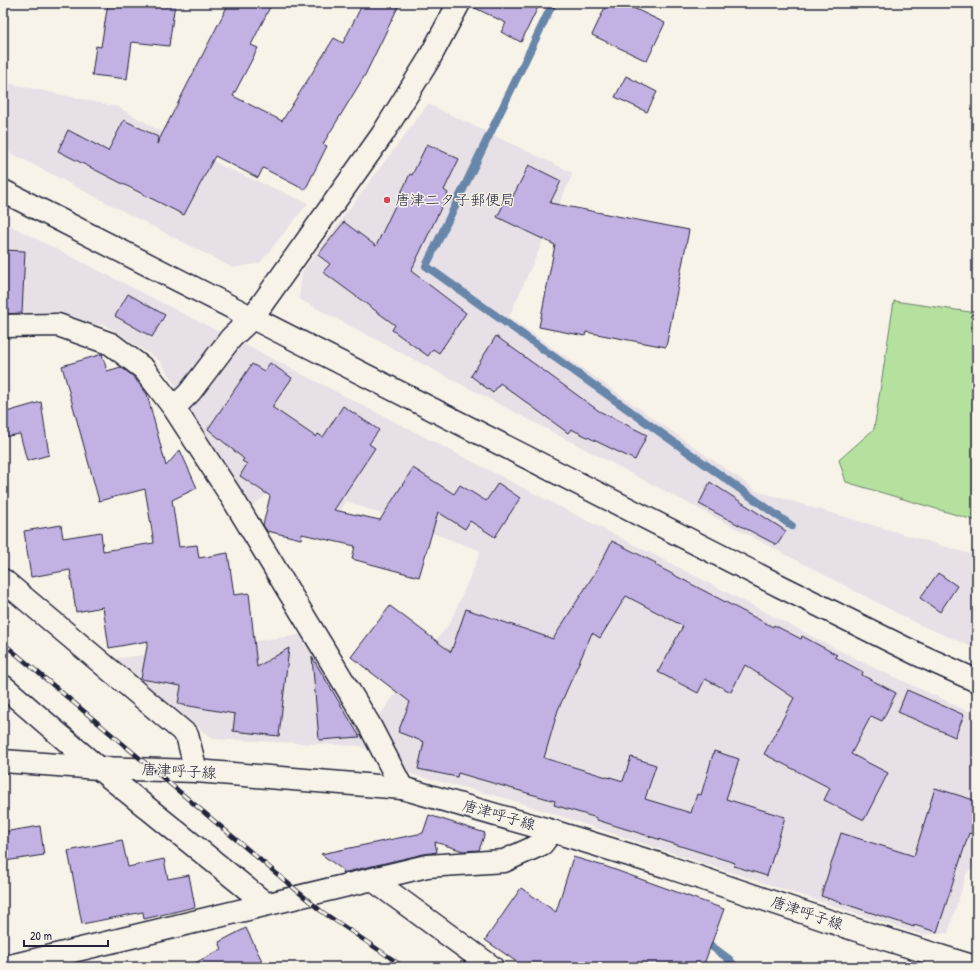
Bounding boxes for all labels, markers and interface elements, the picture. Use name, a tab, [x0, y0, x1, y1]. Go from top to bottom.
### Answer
place label: 唐津二タ子郵便局	[395, 189, 515, 210]
marker: 唐津二タ子郵便局	[382, 195, 392, 205]
street label: 唐津呼子線	[141, 758, 217, 783]
street label: 唐津呼子線	[460, 794, 538, 835]
street label: 唐津呼子線	[768, 890, 846, 935]
scale bar	[24, 922, 108, 948]
text: 20 m	[30, 927, 52, 944]

